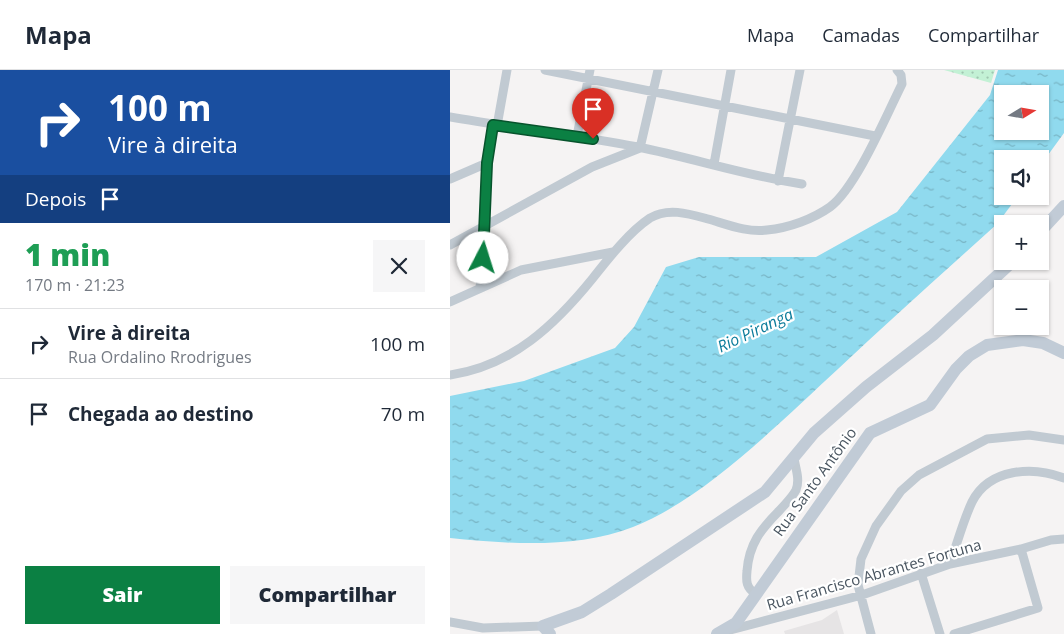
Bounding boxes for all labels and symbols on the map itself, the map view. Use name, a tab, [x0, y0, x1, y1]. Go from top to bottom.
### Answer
north arrow	[994, 85, 1049, 140]
pin	[572, 88, 614, 139]
position arrow	[456, 231, 508, 283]
water label: Rio Piranga	[713, 303, 797, 357]
street label: Rua Santo Antônio	[768, 423, 860, 540]
street label: Rua Francisco Abrantes Fortuna	[764, 534, 983, 614]

